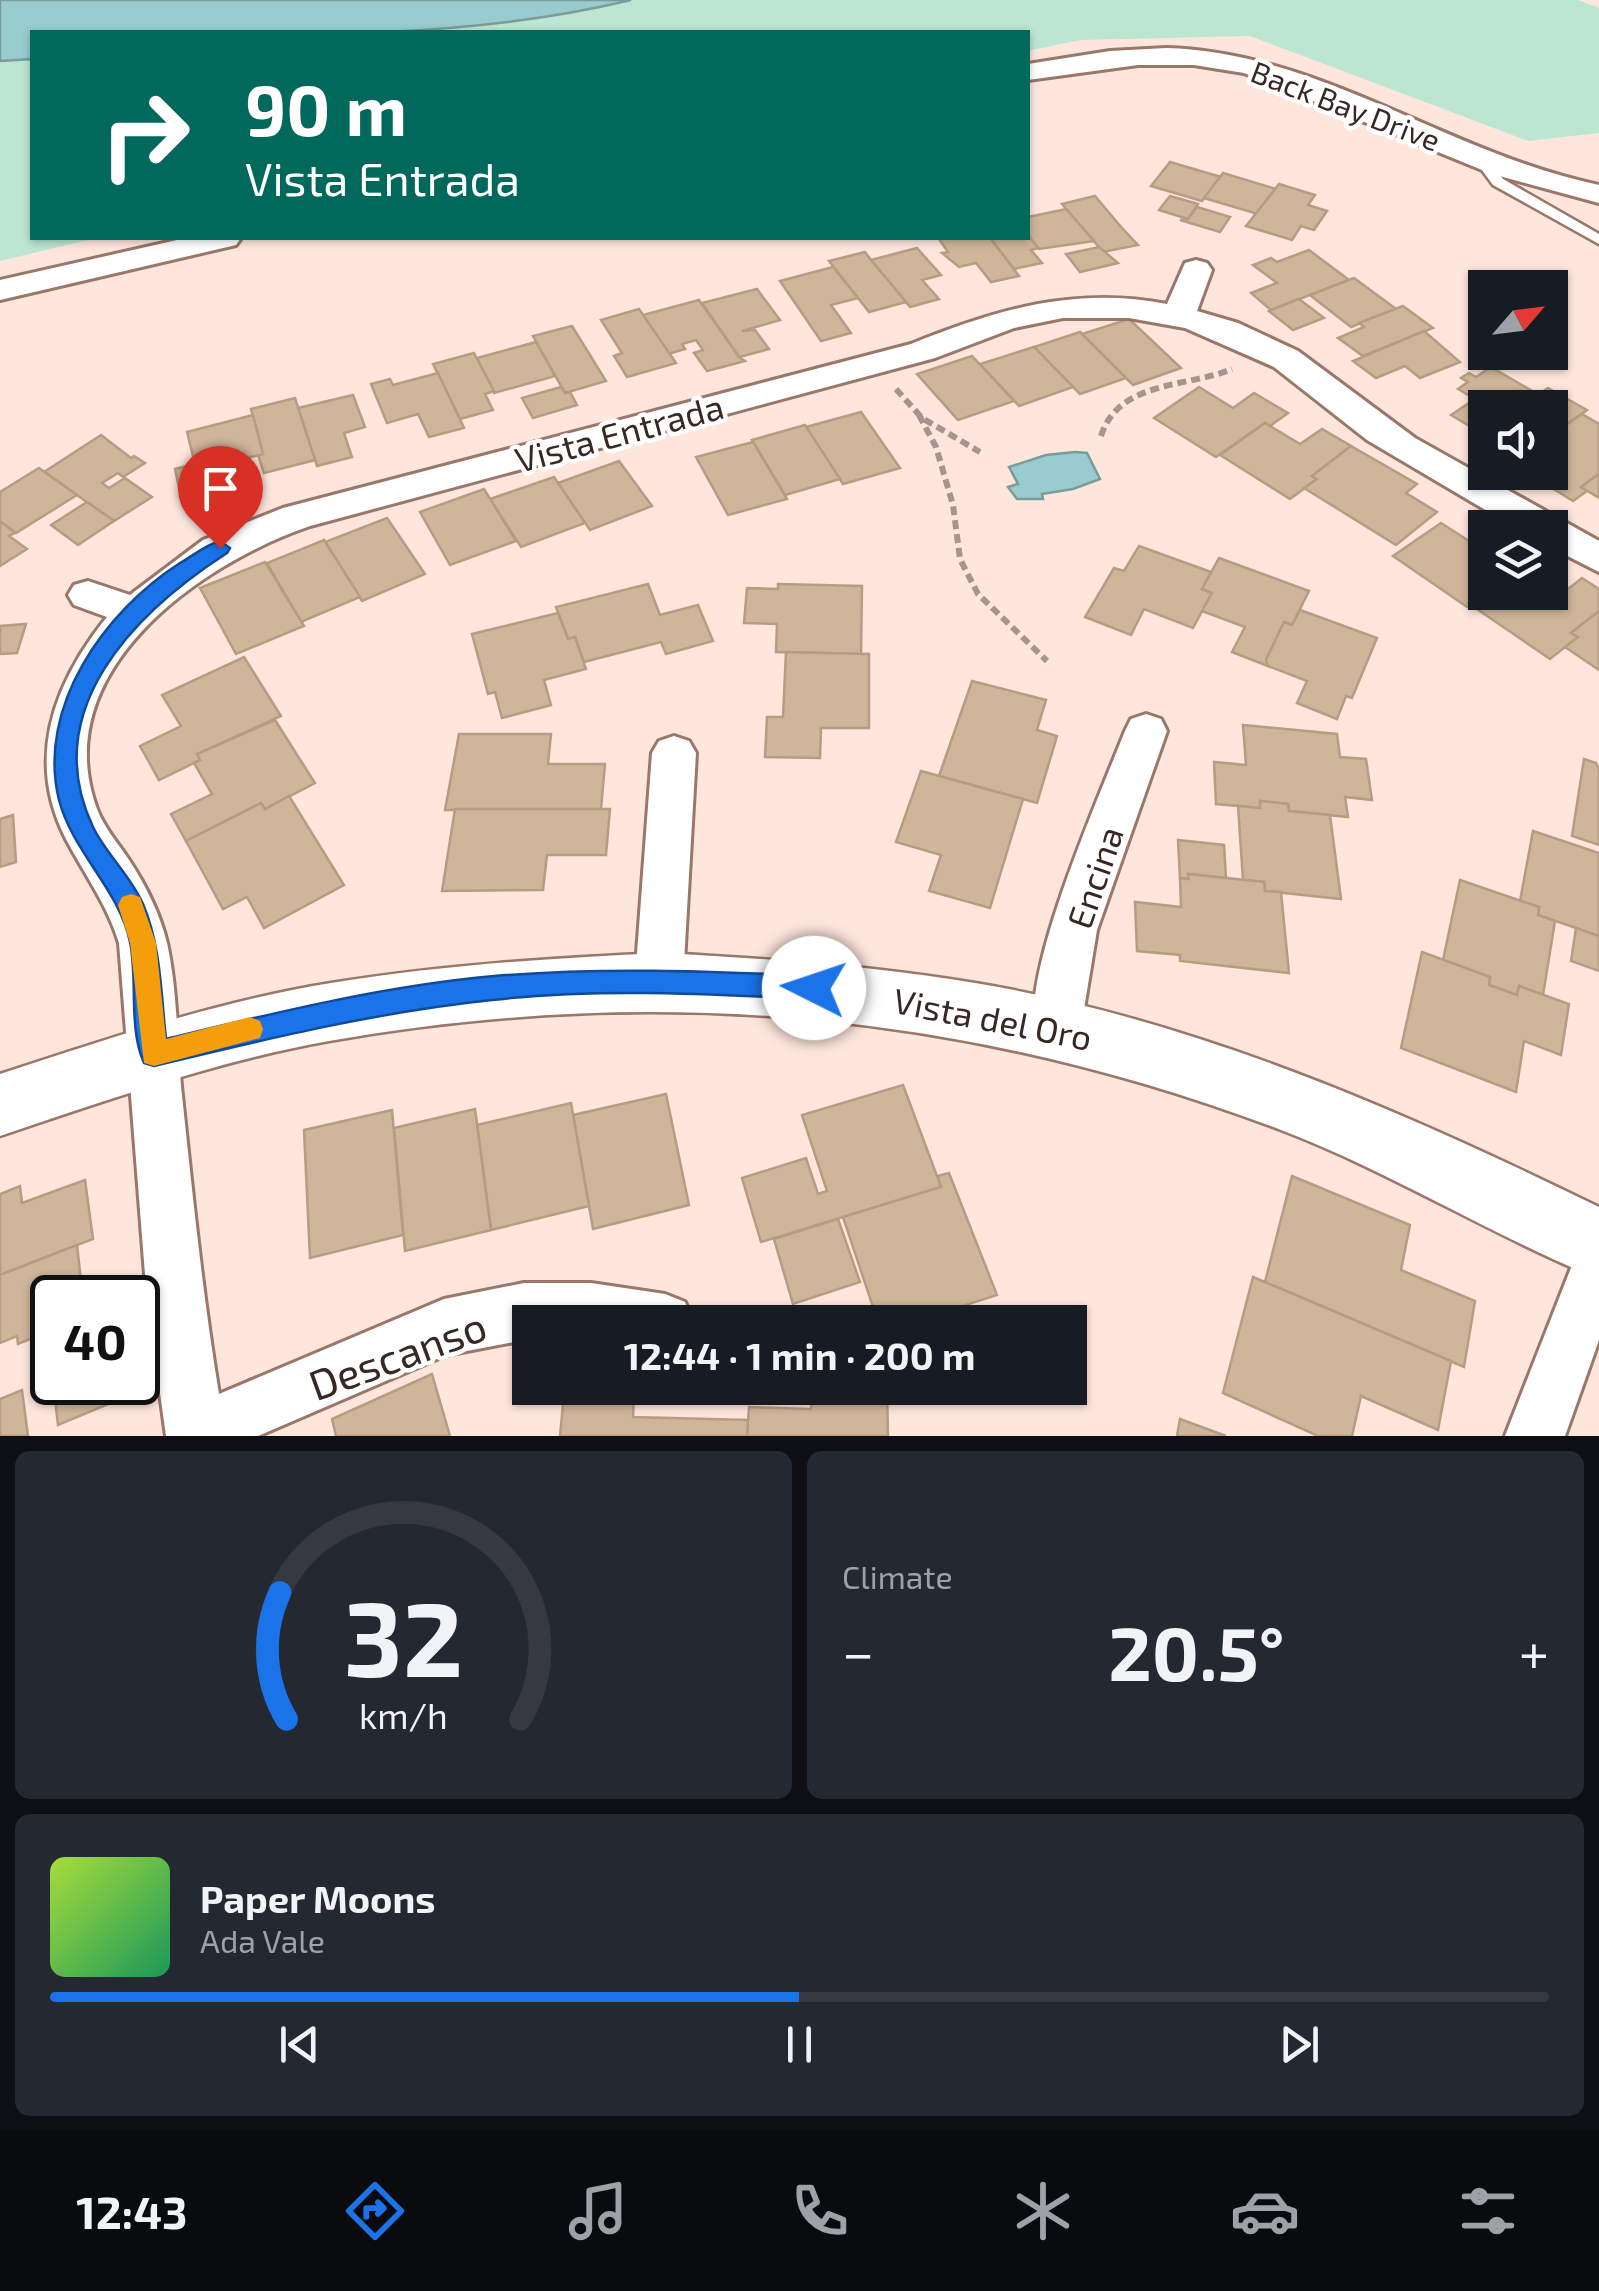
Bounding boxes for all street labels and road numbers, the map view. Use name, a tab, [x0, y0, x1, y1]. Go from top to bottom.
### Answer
street label: Back Bay Drive	[1246, 52, 1446, 158]
street label: Vista Entrada	[510, 384, 728, 480]
street label: Encina	[1057, 820, 1131, 934]
street label: Vista del Oro	[890, 978, 1096, 1058]
street label: Descanso	[302, 1299, 492, 1409]

